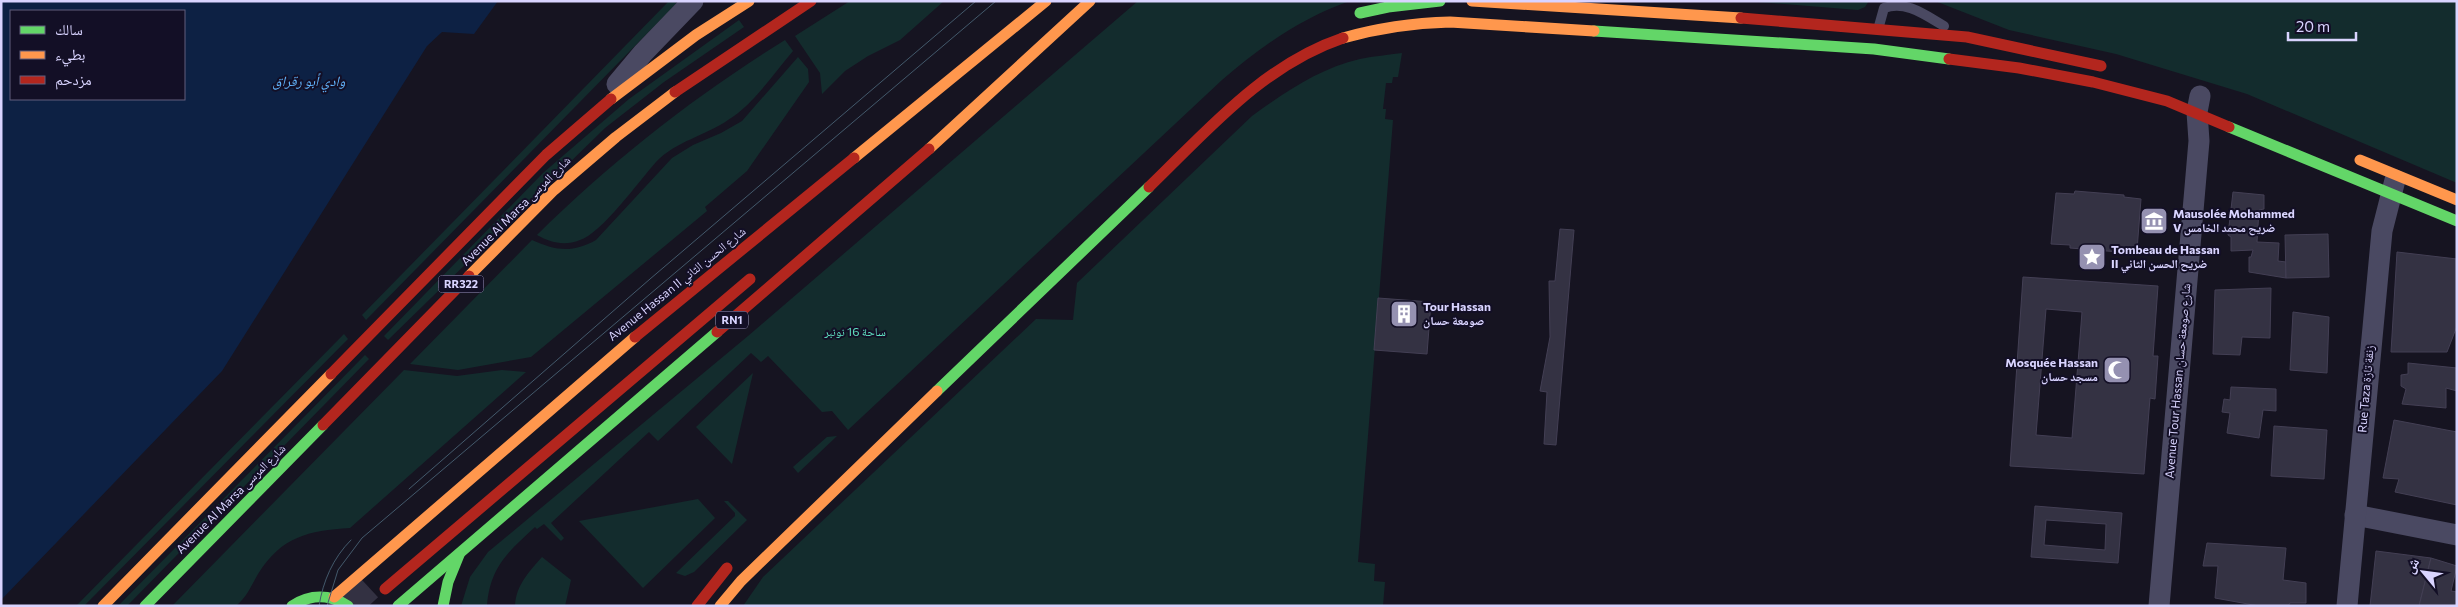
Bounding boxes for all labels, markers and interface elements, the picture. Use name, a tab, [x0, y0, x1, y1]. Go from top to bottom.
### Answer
legend	[10, 10, 185, 100]
scale bar	[2288, 10, 2356, 42]
text: 20 m	[2296, 17, 2330, 35]
text: سالك	[55, 20, 83, 38]
text: بطيء	[55, 45, 85, 67]
text: مزدحم	[55, 70, 92, 90]
water label: وادي أبو رقراق	[273, 72, 346, 93]
street label: Avenue Al Marsa شارع المرسى	[458, 153, 574, 269]
museum icon: Mausolée Mohammed V ضريح محمد الخامس	[2139, 206, 2169, 236]
place label: Mausolée Mohammed V ضريح محمد الخامس	[2173, 206, 2295, 236]
street label: Avenue Hassan II شارع الحسن الثاني	[605, 223, 751, 346]
place icon: Tombeau de Hassan II ضريح الحسن الثاني	[2077, 242, 2107, 272]
place label: Tombeau de Hassan II ضريح الحسن الثاني	[2111, 242, 2220, 274]
road number: RR322	[438, 276, 484, 292]
street label: Avenue Tour Hassan شارع صومعة حسان	[2162, 283, 2195, 479]
building icon: Tour Hassan صومعة حسان	[1389, 299, 1419, 329]
place label: Tour Hassan صومعة حسان	[1423, 299, 1491, 329]
road number: RN1	[716, 312, 748, 328]
park label: ساحة 16 نونبر	[823, 324, 886, 339]
street label: Rue Taza زنقة تازة	[2354, 344, 2376, 433]
place label: Mosquée Hassan مسجد حسان	[2005, 355, 2098, 385]
mosque icon: Mosquée Hassan مسجد حسان	[2102, 355, 2132, 385]
street label: Avenue Al Marsa شارع المرسى	[173, 441, 289, 557]
north arrow	[2398, 547, 2448, 597]
text: ش	[2400, 555, 2423, 577]

